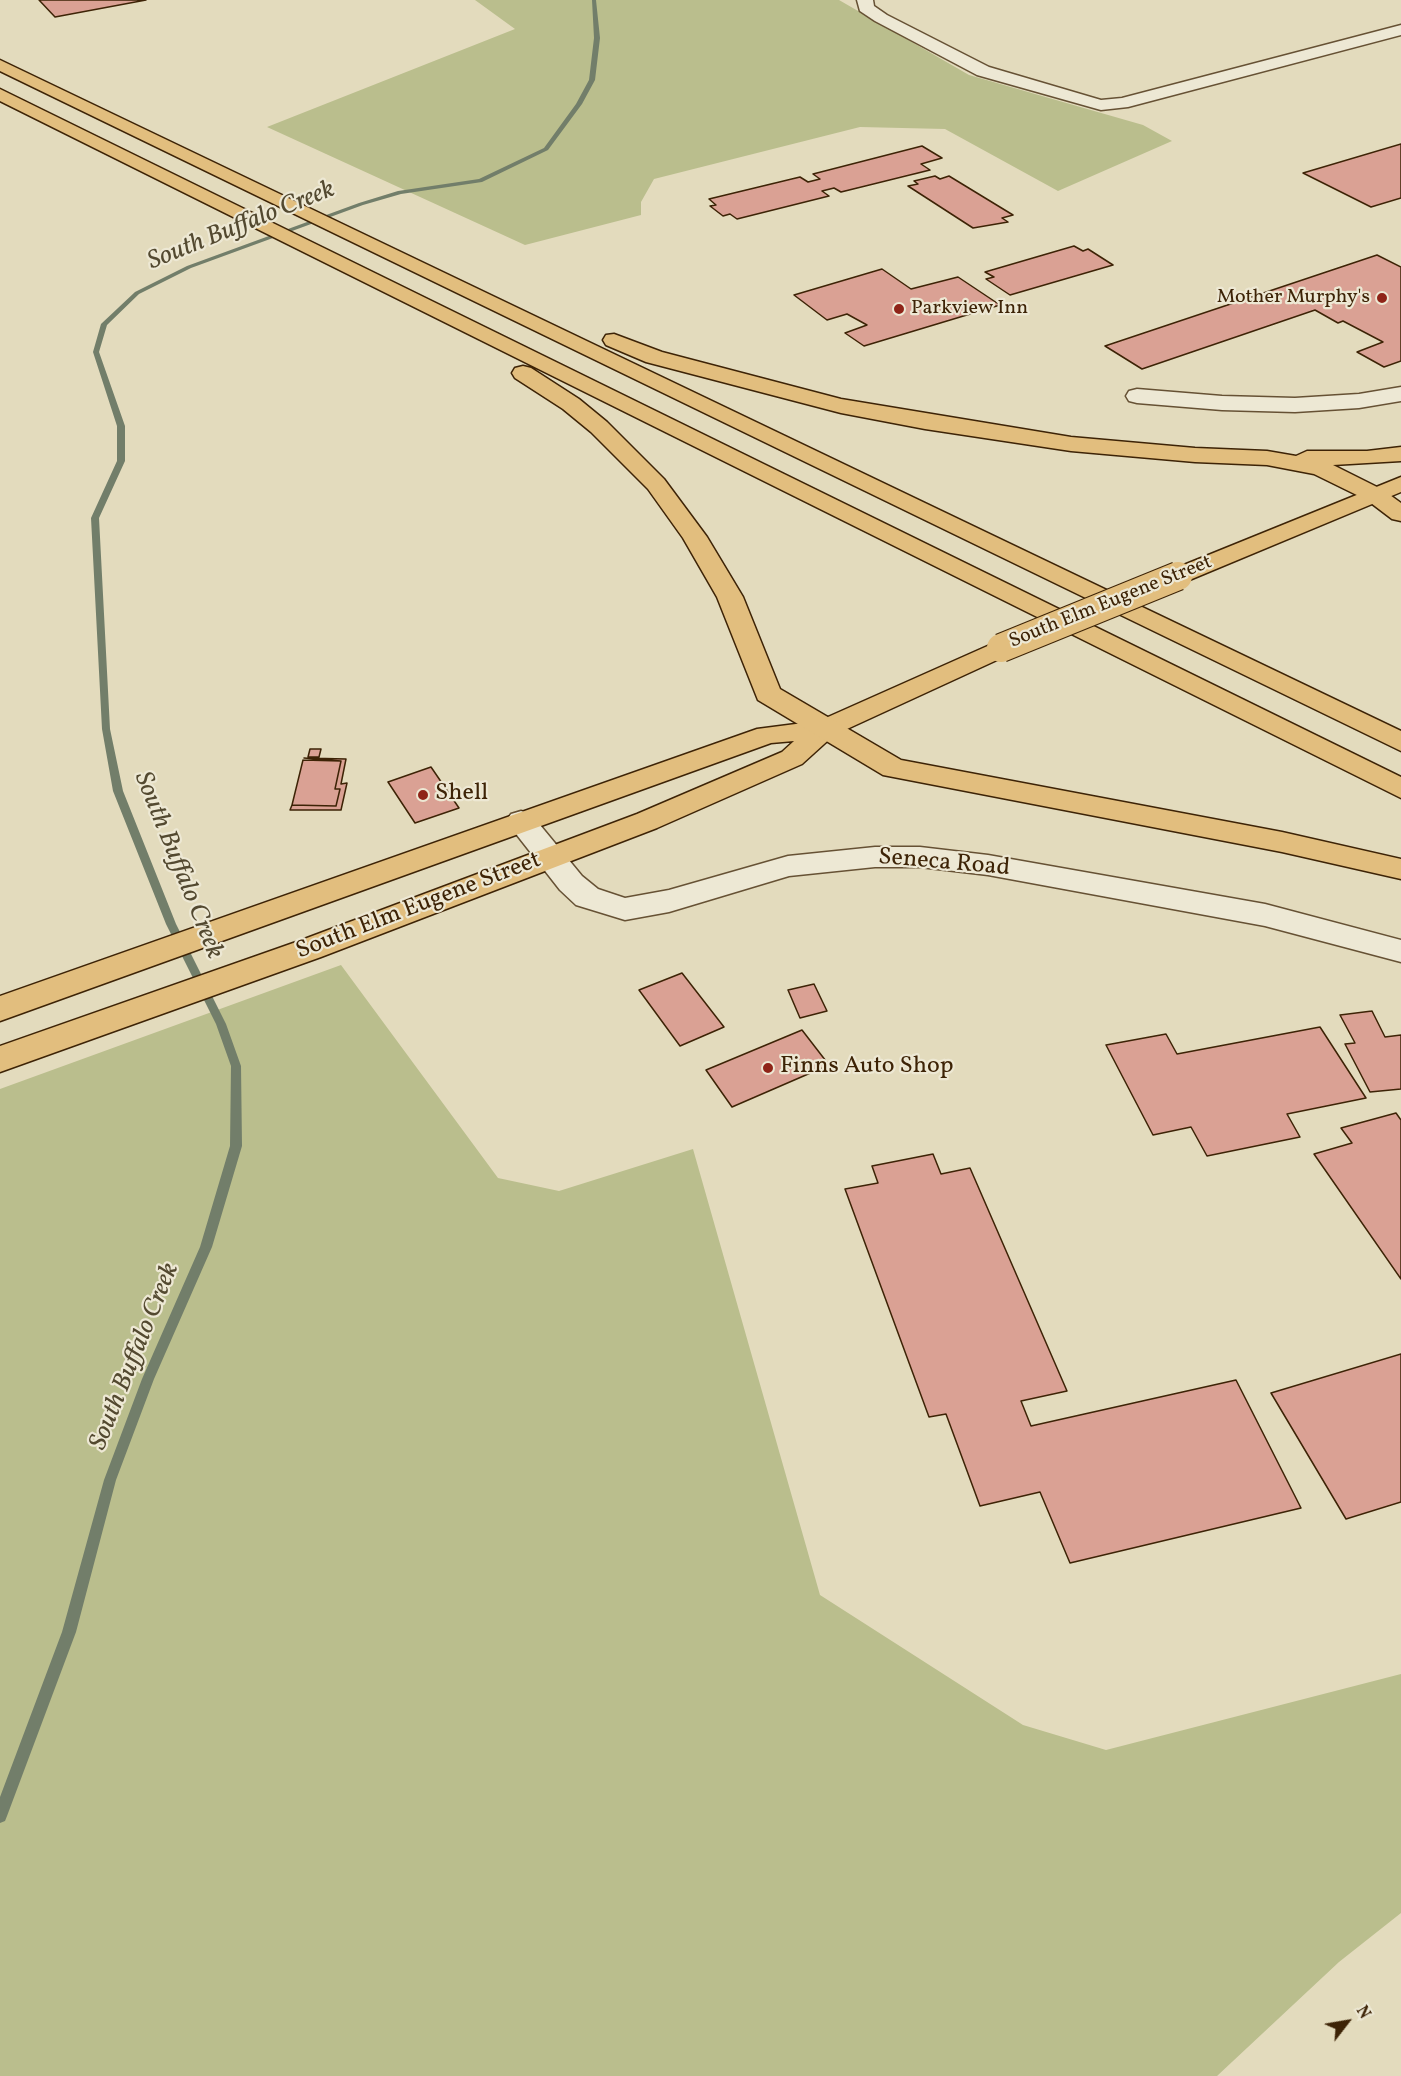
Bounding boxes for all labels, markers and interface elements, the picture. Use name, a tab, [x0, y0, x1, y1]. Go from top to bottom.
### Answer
water label: South Buffalo Creek	[144, 175, 340, 279]
place label: Mother Murphy's	[1217, 286, 1370, 310]
marker: Mother Murphy's	[1375, 291, 1389, 305]
place label: Parkview Inn	[911, 297, 1028, 321]
marker: Parkview Inn	[892, 302, 906, 316]
street label: South Elm Eugene Street	[1006, 551, 1216, 655]
water label: South Buffalo Creek	[125, 768, 229, 964]
place label: Shell	[435, 781, 488, 809]
marker: Shell	[416, 788, 430, 802]
street label: Seneca Road	[877, 844, 1011, 884]
street label: South Elm Eugene Street	[293, 847, 545, 967]
place label: Finns Auto Shop	[780, 1054, 953, 1082]
marker: Finns Auto Shop	[761, 1061, 775, 1075]
water label: South Buffalo Creek	[84, 1259, 188, 1455]
north arrow	[1317, 1992, 1377, 2052]
text: N	[1350, 2002, 1375, 2023]

